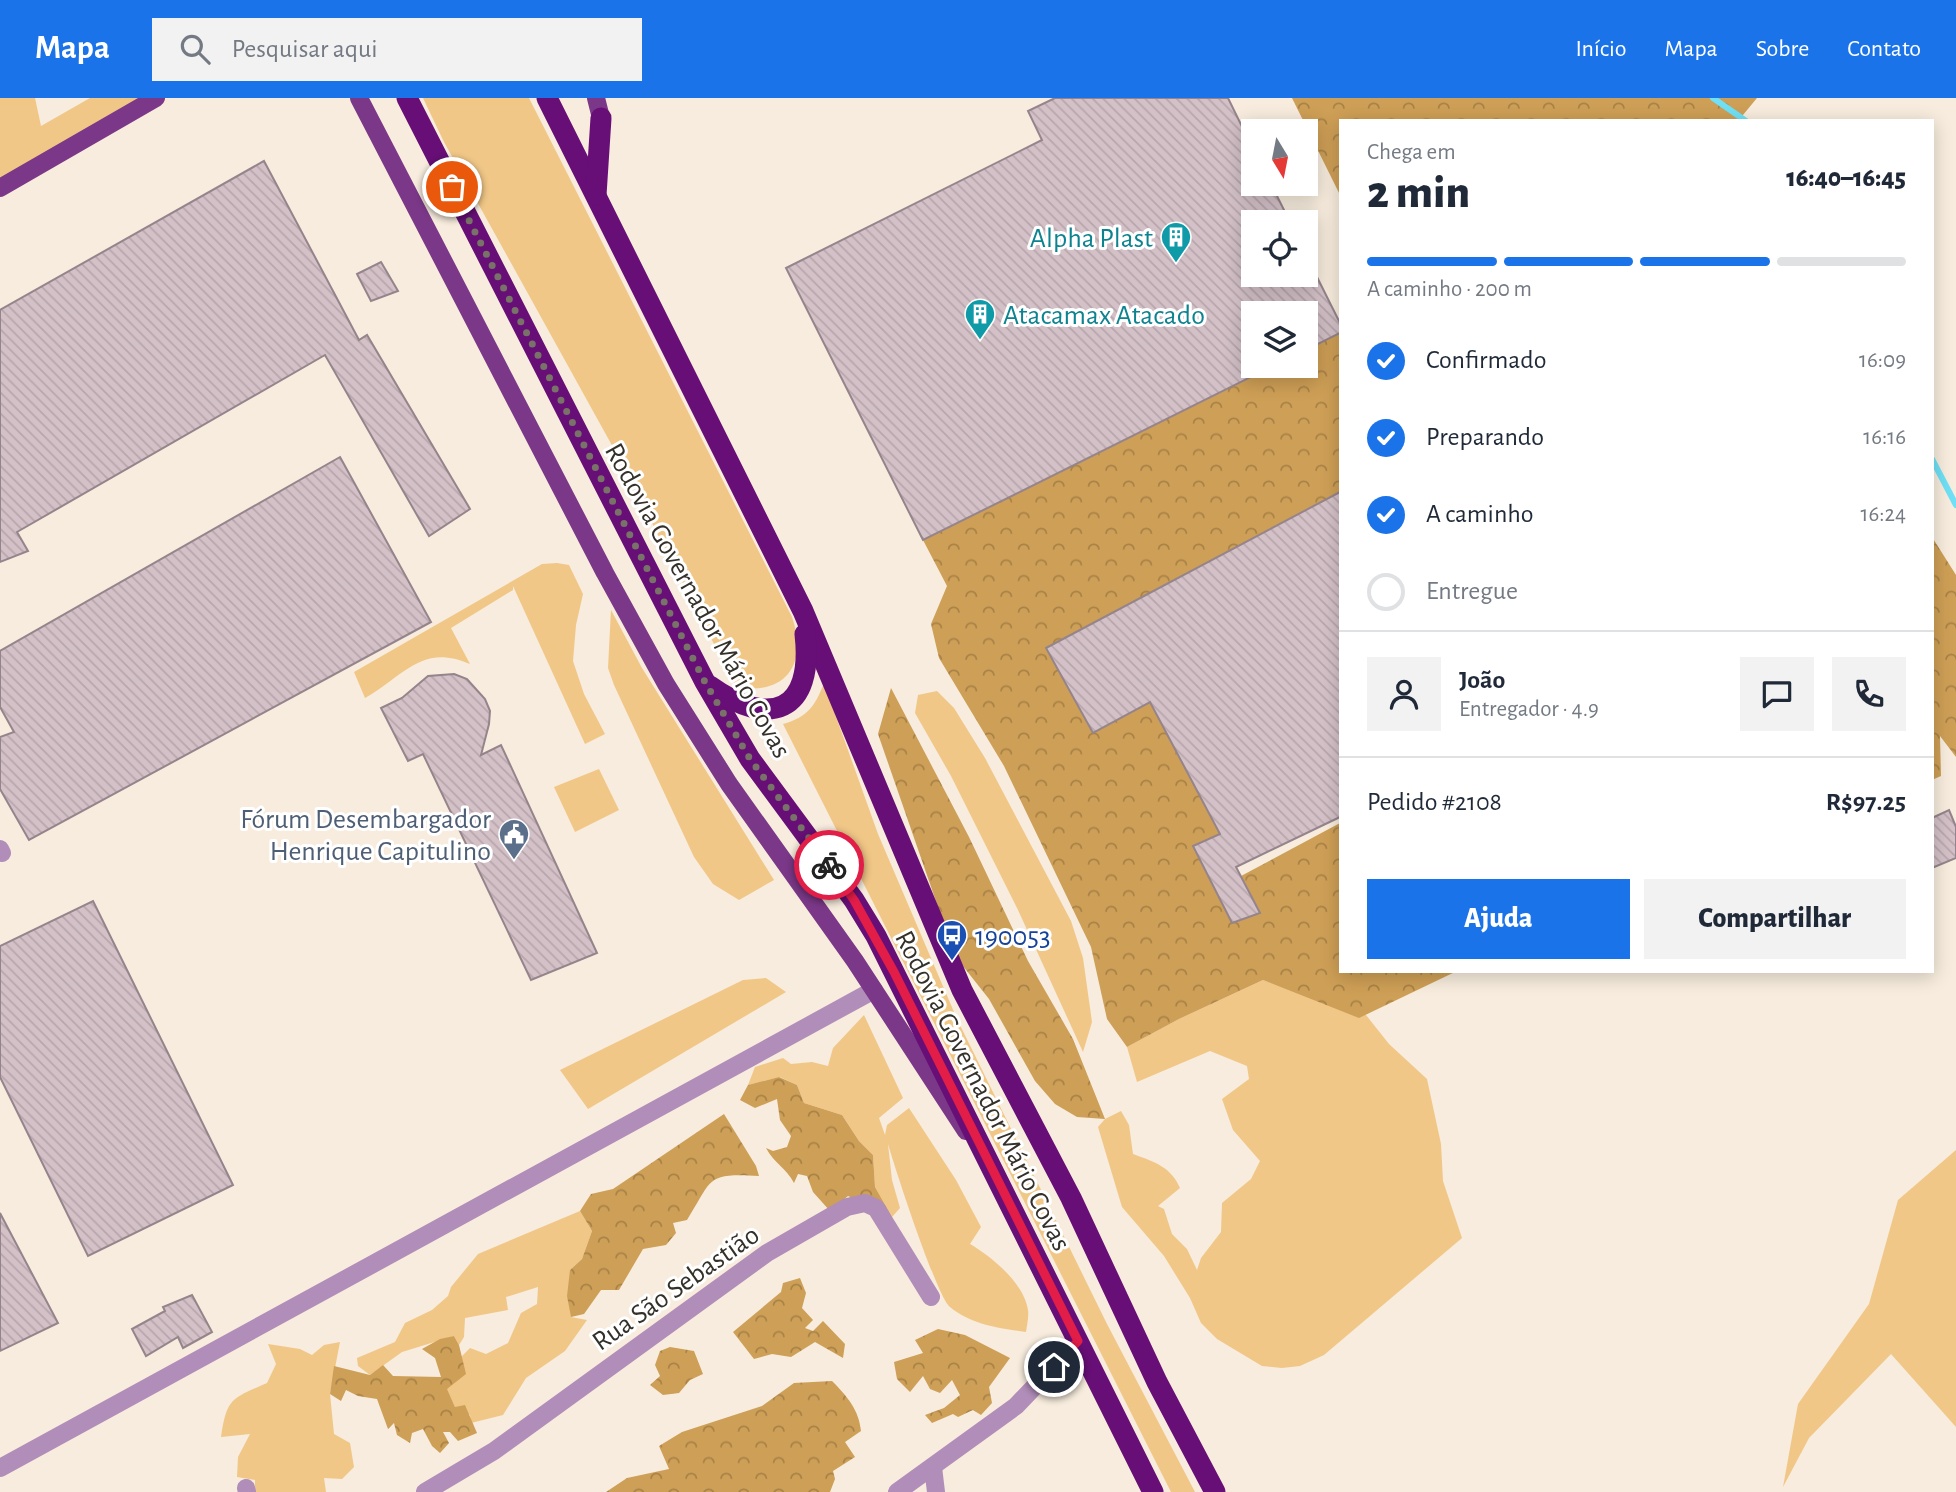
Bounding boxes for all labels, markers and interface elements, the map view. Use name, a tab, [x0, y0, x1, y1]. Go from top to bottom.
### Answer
search box	[152, 18, 642, 81]
icon: search	[176, 30, 214, 68]
text: Mapa	[35, 32, 110, 65]
text: Pesquisar aqui	[232, 36, 378, 62]
text: Início	[1575, 37, 1627, 61]
text: Mapa	[1665, 37, 1718, 61]
text: Sobre	[1756, 37, 1809, 61]
text: Contato	[1847, 37, 1921, 61]
north arrow	[1241, 119, 1318, 196]
map controls	[1241, 119, 1318, 378]
text: Chega em	[1367, 141, 1456, 164]
pin	[422, 157, 482, 217]
text: 16:40–16:45	[1786, 165, 1906, 191]
icon: bag	[433, 168, 471, 206]
text: 2 min	[1367, 170, 1470, 216]
button: locate	[1241, 210, 1318, 287]
building icon: Alpha Plast	[1159, 220, 1193, 264]
place label: Alpha Plast	[1030, 225, 1153, 253]
text: A caminho · 200 m	[1367, 278, 1532, 301]
building icon: Atacamax Atacado	[963, 297, 997, 341]
button: layers	[1241, 301, 1318, 378]
place label: Atacamax Atacado	[1003, 302, 1205, 330]
icon: check	[1367, 342, 1405, 380]
text: Confirmado	[1426, 347, 1547, 373]
text: 16:09	[1859, 349, 1906, 372]
icon: check	[1367, 419, 1405, 457]
text: Preparando	[1426, 424, 1544, 450]
text: 16:16	[1863, 426, 1906, 449]
street label: Rodovia Governador Mário Covas	[599, 439, 796, 763]
icon: check	[1367, 496, 1405, 534]
text: A caminho	[1426, 501, 1534, 527]
text: 16:24	[1860, 503, 1906, 526]
text: Entregue	[1426, 578, 1518, 604]
button: person	[1367, 657, 1441, 731]
button: chat	[1740, 657, 1814, 731]
button: phone	[1832, 657, 1906, 731]
text: João	[1459, 667, 1505, 693]
text: Entregador · 4.9	[1459, 698, 1599, 721]
text: Pedido #2108	[1367, 789, 1502, 815]
text: R$97.25	[1826, 789, 1906, 815]
place label: Fórum Desembargador Henrique Capitulino	[240, 806, 491, 866]
public building icon: Fórum Desembargador Henrique Capitulino	[497, 817, 531, 861]
courier	[794, 830, 864, 900]
icon: bike	[810, 846, 848, 884]
button: Ajuda	[1367, 879, 1630, 959]
button: Compartilhar	[1644, 879, 1906, 959]
bus stop icon: 190053	[935, 918, 969, 962]
place label: 190053	[975, 923, 1051, 951]
street label: Rodovia Governador Mário Covas	[889, 926, 1075, 1255]
street label: Rua São Sebastião	[588, 1221, 765, 1356]
pin	[1024, 1337, 1084, 1397]
icon: home	[1035, 1348, 1073, 1386]

